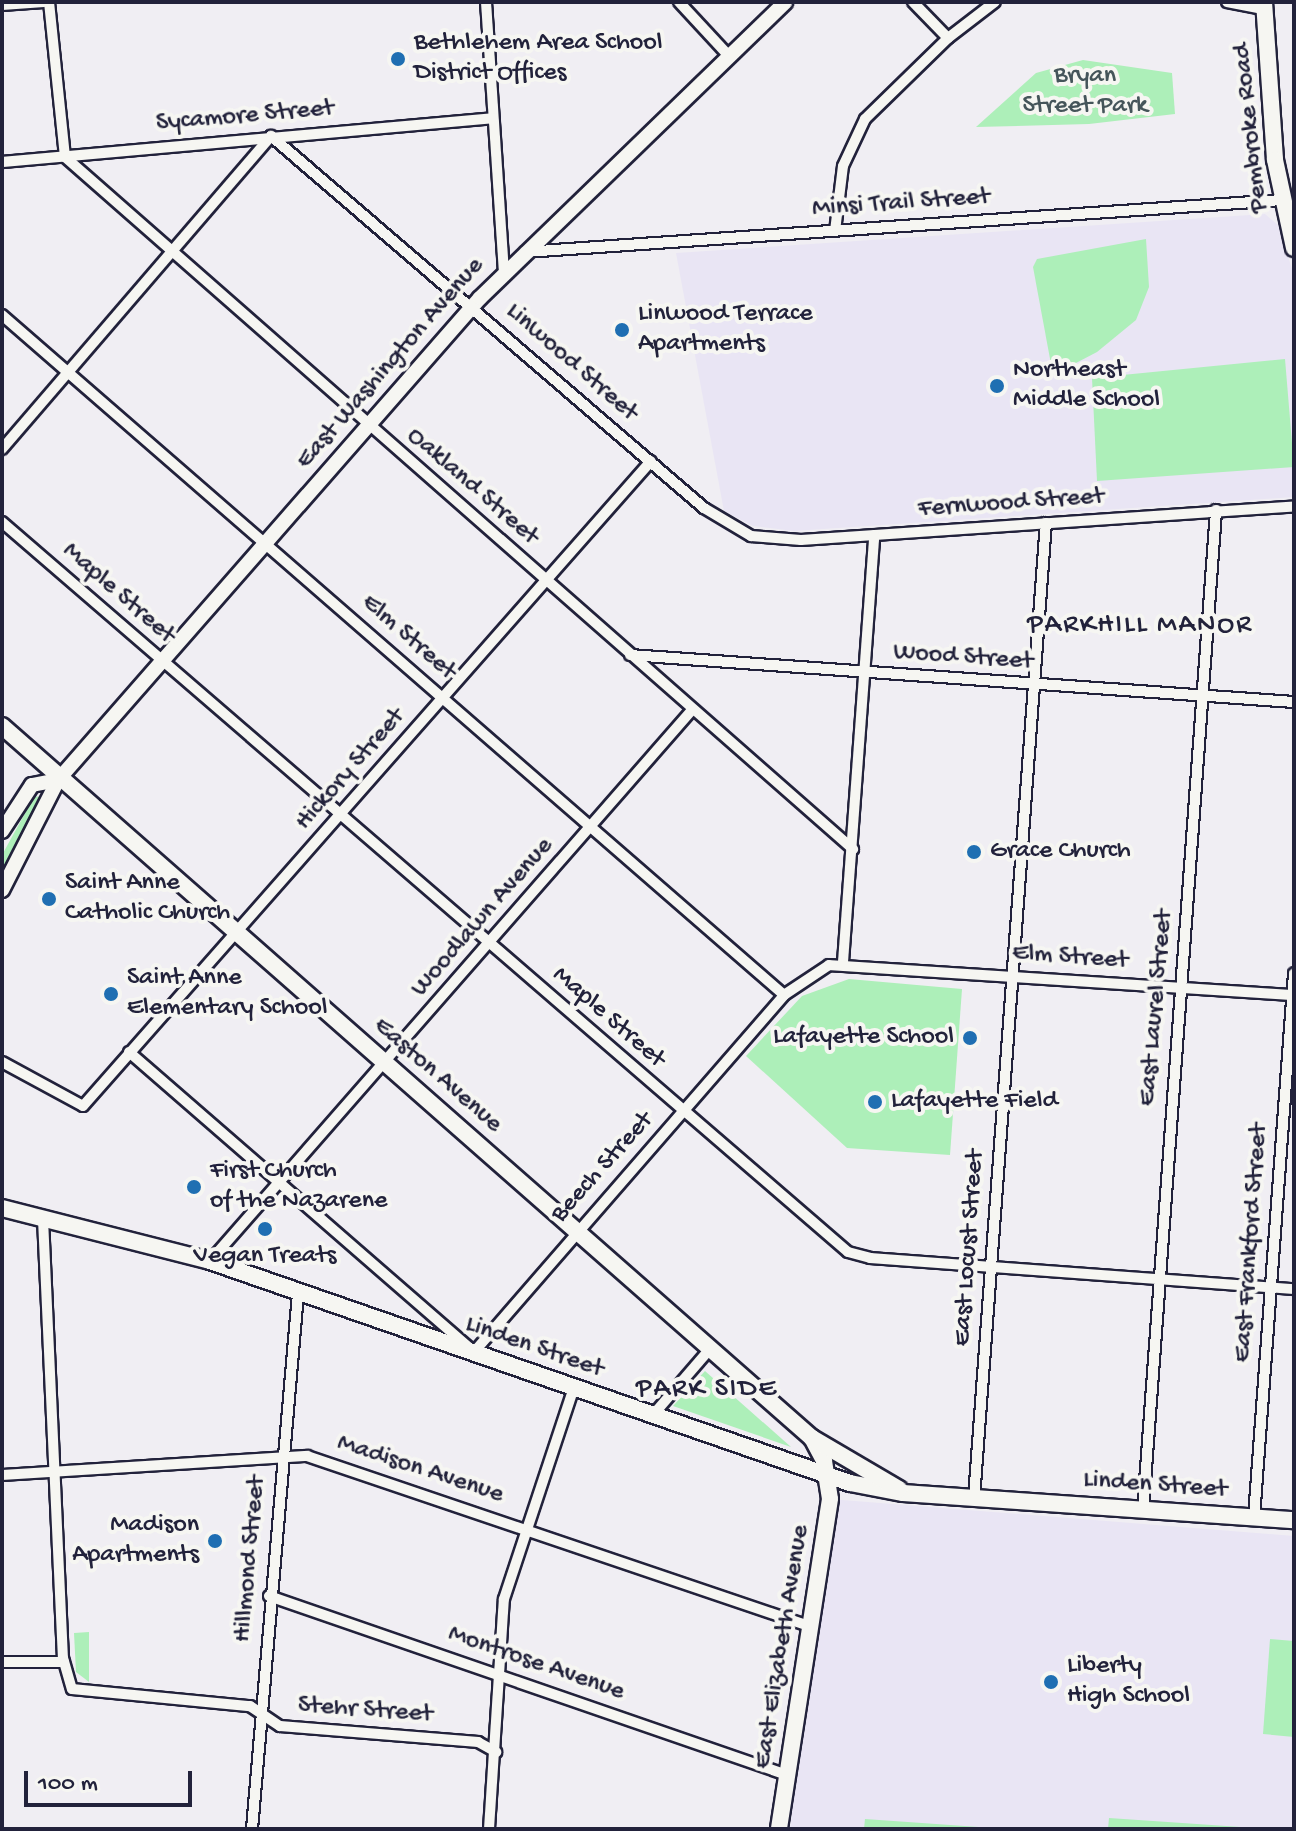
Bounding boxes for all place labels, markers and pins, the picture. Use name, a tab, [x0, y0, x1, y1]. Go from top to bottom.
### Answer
place label: Bethlehem Area School District Offices	[414, 28, 663, 90]
marker: Bethlehem Area School District Offices	[389, 50, 407, 68]
place label: Linwood Terrace Apartments	[638, 299, 813, 360]
marker: Linwood Terrace Apartments	[613, 321, 631, 339]
place label: Northeast Middle School	[1013, 355, 1160, 416]
marker: Northeast Middle School	[988, 377, 1006, 395]
place label: Grace Church	[990, 836, 1131, 868]
marker: Grace Church	[965, 843, 983, 861]
place label: Saint Anne Catholic Church	[65, 868, 230, 930]
marker: Saint Anne Catholic Church	[40, 890, 58, 908]
place label: Saint Anne Elementary School	[127, 963, 327, 1024]
marker: Saint Anne Elementary School	[102, 985, 120, 1003]
place label: Lafayette School	[773, 1022, 954, 1054]
marker: Lafayette School	[961, 1029, 979, 1047]
place label: Lafayette Field	[891, 1086, 1058, 1118]
marker: Lafayette Field	[866, 1093, 884, 1111]
place label: First Church of the Nazarene	[210, 1156, 387, 1218]
marker: First Church of the Nazarene	[185, 1178, 203, 1196]
marker: Vegan Treats	[256, 1220, 274, 1238]
place label: Vegan Treats	[194, 1241, 336, 1273]
place label: Madison Apartments	[72, 1510, 199, 1572]
marker: Madison Apartments	[206, 1532, 224, 1550]
place label: Liberty High School	[1067, 1651, 1190, 1712]
marker: Liberty High School	[1042, 1673, 1060, 1691]

